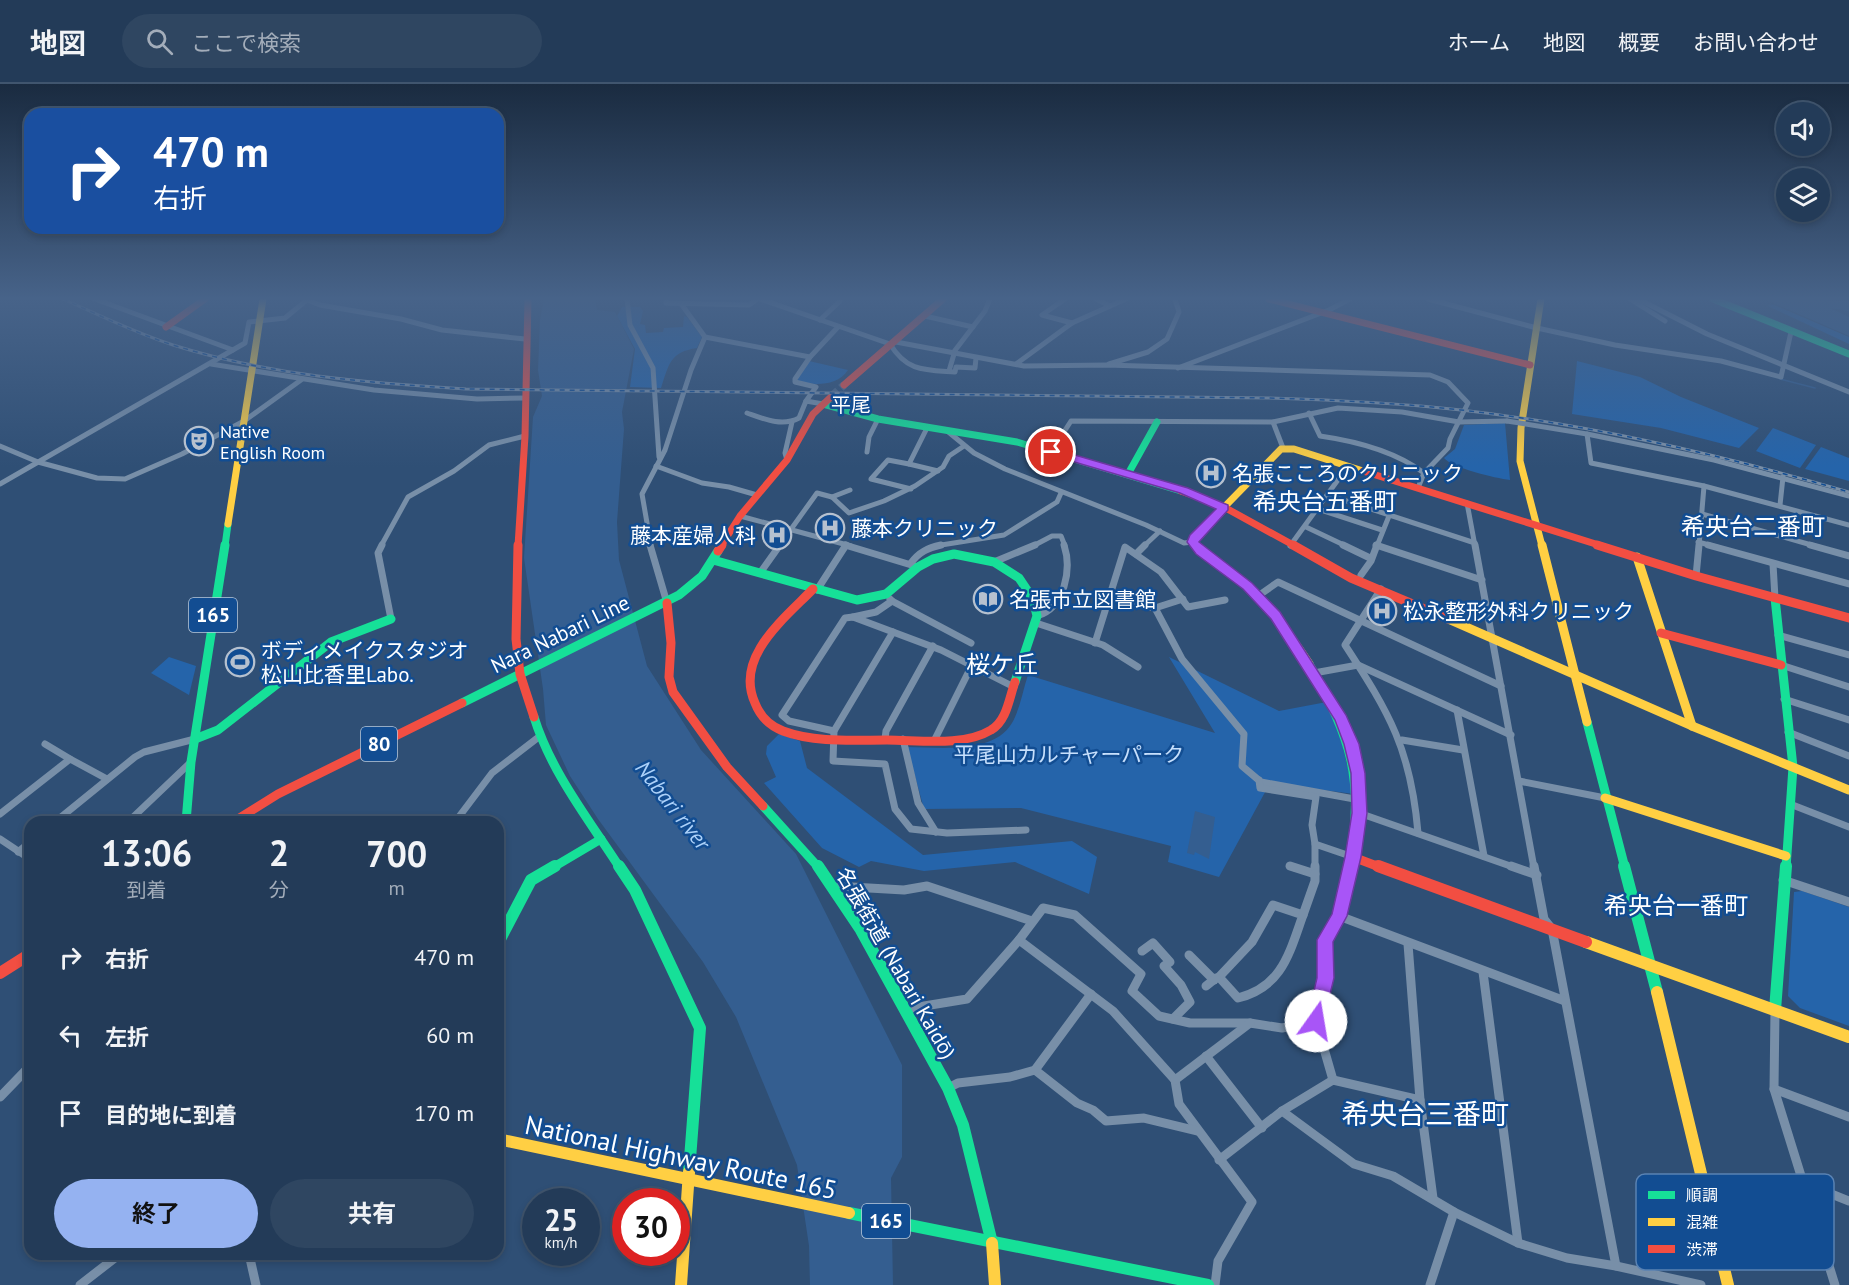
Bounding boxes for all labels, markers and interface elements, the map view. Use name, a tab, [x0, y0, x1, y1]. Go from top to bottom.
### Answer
search box	[122, 14, 542, 68]
text: 地図	[30, 24, 86, 61]
icon: search	[143, 25, 176, 58]
text: ここで検索	[191, 29, 301, 57]
text: ホーム	[1448, 29, 1510, 56]
text: 地図	[1543, 29, 1585, 56]
text: 概要	[1618, 29, 1660, 56]
text: お問い合わせ	[1693, 29, 1819, 56]
map controls	[1776, 102, 1830, 222]
button: sound	[1776, 102, 1830, 156]
text: 470 m	[153, 124, 269, 179]
icon: right	[54, 132, 132, 210]
button: layers	[1776, 168, 1830, 222]
text: 右折	[153, 181, 207, 215]
district label: 平尾	[831, 392, 871, 418]
place label: Native English Room	[220, 420, 325, 464]
theatre icon: Native English Room	[183, 425, 215, 457]
pin	[1025, 426, 1076, 477]
icon: arrive	[1034, 435, 1067, 468]
hospital icon: 名張こころのクリニック	[1195, 457, 1227, 489]
place label: 名張こころのクリニック	[1232, 460, 1463, 487]
district label: 希央台五番町	[1253, 486, 1397, 517]
district label: 希央台二番町	[1681, 511, 1825, 542]
hospital icon: 藤本クリニック	[814, 512, 846, 544]
place label: 藤本クリニック	[851, 515, 998, 542]
hospital icon: 藤本産婦人科	[761, 519, 793, 551]
place label: 藤本産婦人科	[630, 522, 756, 549]
library icon: 名張市立図書館	[972, 583, 1004, 615]
place label: 名張市立図書館	[1009, 586, 1156, 613]
street label: Nara Nabari Line	[486, 589, 634, 679]
hospital icon: 松永整形外科クリニック	[1366, 595, 1398, 627]
road number: 165	[189, 598, 237, 632]
place label: 松永整形外科クリニック	[1403, 598, 1634, 625]
place label: ボディメイクスタジオ 松山比香里Labo.	[261, 637, 468, 688]
sports icon: ボディメイクスタジオ 松山比香里Labo.	[224, 646, 256, 678]
district label: 桜ケ丘	[966, 649, 1038, 680]
road number: 80	[361, 727, 397, 761]
park label: 平尾山カルチャーパーク	[954, 741, 1184, 768]
water label: Nabari river	[629, 755, 718, 857]
text: 13:06	[101, 829, 192, 876]
text: 2	[269, 829, 289, 876]
text: 700	[366, 830, 427, 877]
street label: 名張街道 (Nabari Kaidō)	[830, 862, 962, 1064]
text: m	[388, 875, 405, 901]
text: 到着	[126, 877, 166, 903]
text: 分	[269, 877, 289, 903]
district label: 希央台一番町	[1604, 890, 1748, 921]
icon: right	[54, 941, 87, 974]
text: 470 m	[414, 943, 474, 971]
text: 右折	[105, 945, 149, 973]
position arrow	[1284, 989, 1348, 1053]
icon: left	[54, 1019, 87, 1052]
text: 60 m	[426, 1021, 474, 1049]
text: 左折	[105, 1023, 149, 1051]
district label: 希央台三番町	[1341, 1095, 1509, 1132]
icon: arrive	[54, 1097, 87, 1130]
text: 170 m	[414, 1099, 474, 1127]
text: 目的地に到着	[105, 1101, 237, 1129]
street label: National Highway Route 165	[522, 1108, 840, 1206]
legend	[1636, 1174, 1834, 1270]
button: 終了	[54, 1179, 258, 1248]
button: 共有	[270, 1179, 474, 1248]
text: 順調	[1686, 1185, 1718, 1205]
speed limit sign: 30	[612, 1188, 690, 1266]
text: 25	[544, 1200, 578, 1239]
road number: 165	[862, 1204, 910, 1238]
text: 混雑	[1686, 1212, 1718, 1232]
text: km/h	[545, 1233, 577, 1252]
text: 渋滞	[1686, 1239, 1718, 1259]

